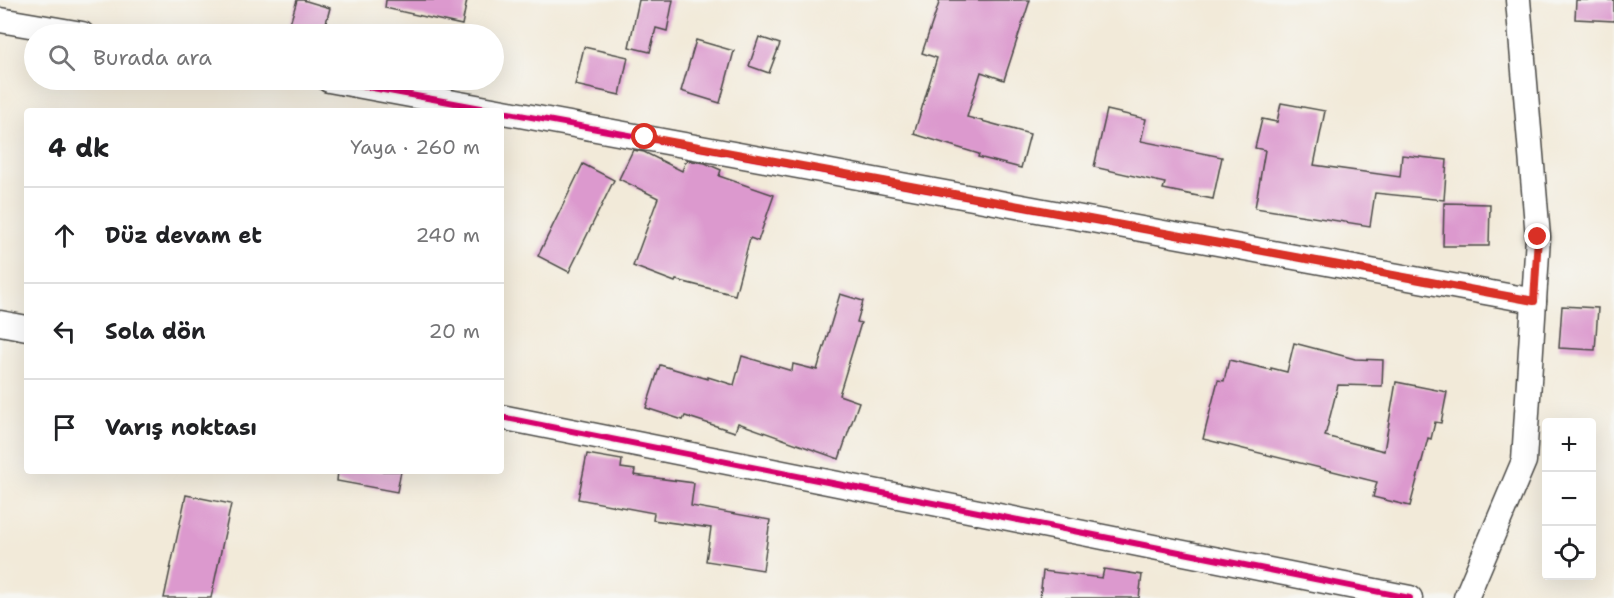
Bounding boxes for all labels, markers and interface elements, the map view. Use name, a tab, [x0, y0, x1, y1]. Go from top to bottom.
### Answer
search box	[24, 24, 504, 90]
icon: search	[45, 41, 78, 74]
text: Burada ara	[93, 43, 212, 72]
route start	[631, 123, 657, 149]
text: 4 dk	[48, 130, 110, 165]
text: Yaya · 260 m	[350, 134, 480, 160]
icon: ahead	[48, 219, 81, 252]
text: Düz devam et	[105, 221, 262, 250]
text: 240 m	[415, 222, 480, 248]
route end	[1524, 223, 1550, 249]
icon: left	[48, 315, 81, 348]
text: Sola dön	[105, 317, 206, 346]
text: 20 m	[429, 318, 480, 344]
icon: arrive	[48, 411, 81, 444]
text: Varış noktası	[105, 413, 257, 442]
map controls	[1542, 418, 1596, 580]
button: +	[1542, 418, 1596, 472]
button: −	[1542, 472, 1596, 526]
button: locate	[1542, 526, 1596, 580]

